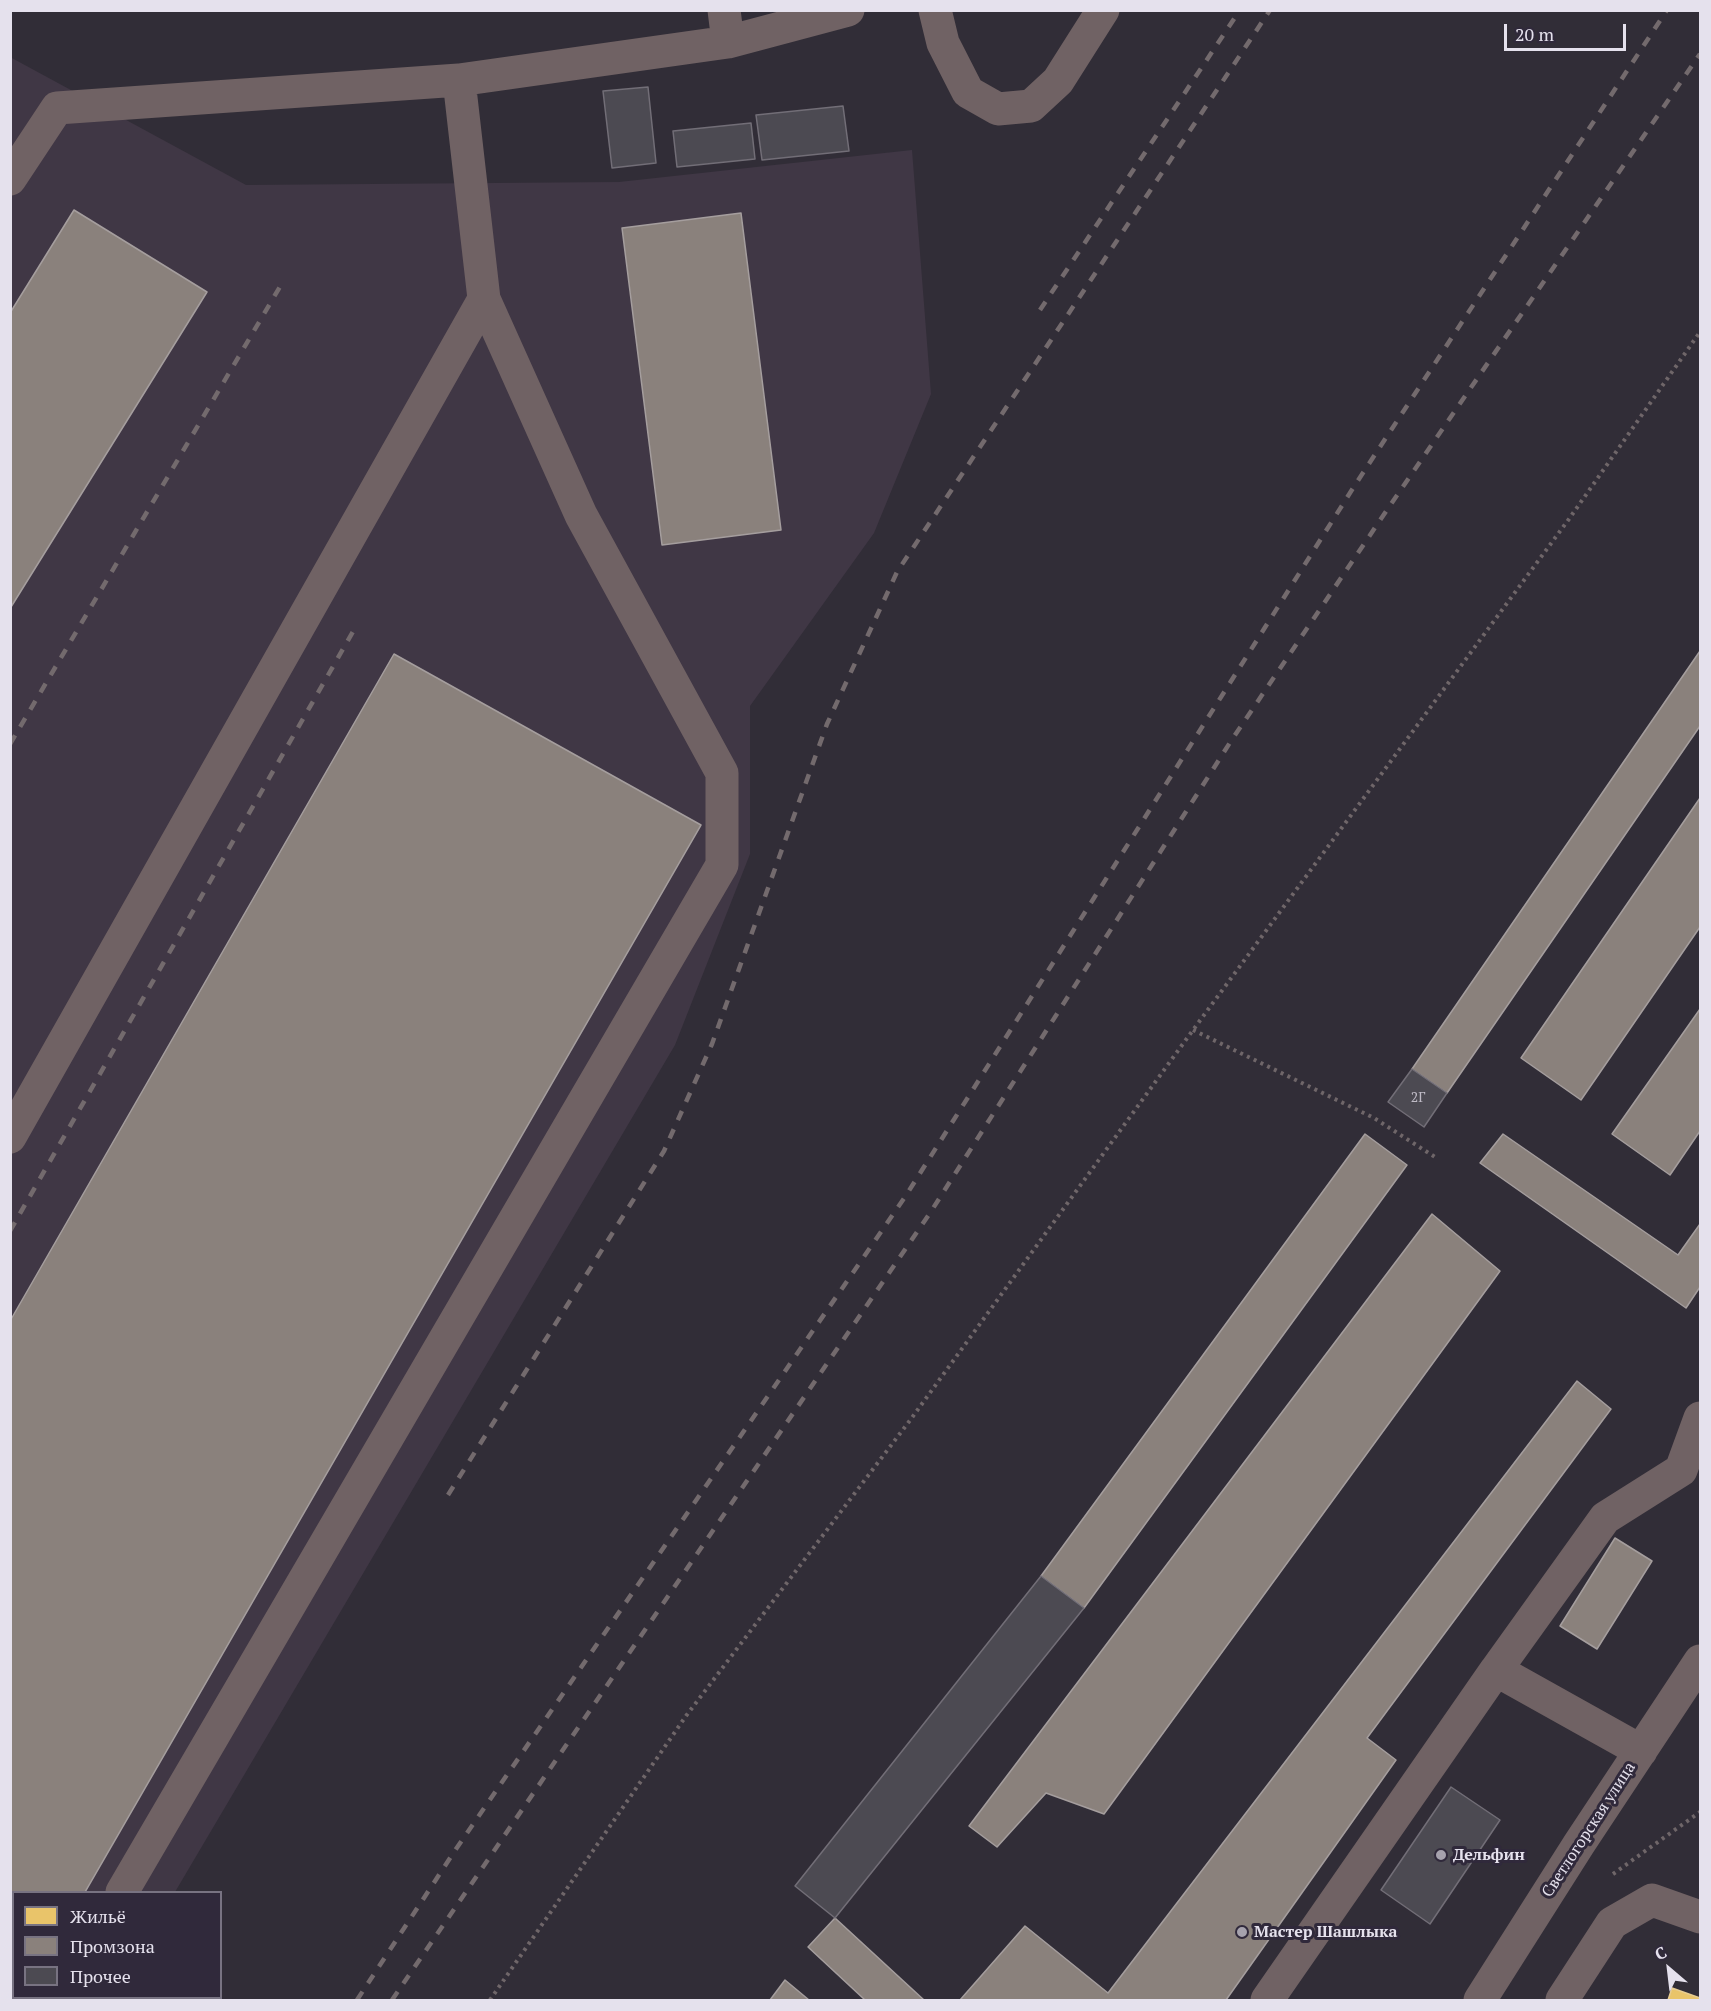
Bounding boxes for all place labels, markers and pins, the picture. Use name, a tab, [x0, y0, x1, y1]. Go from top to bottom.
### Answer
place label: Дельфин	[1453, 1845, 1525, 1865]
marker: Дельфин	[1434, 1848, 1448, 1862]
place label: Мастер Шашлыка	[1254, 1922, 1397, 1942]
marker: Мастер Шашлыка	[1235, 1925, 1249, 1939]

